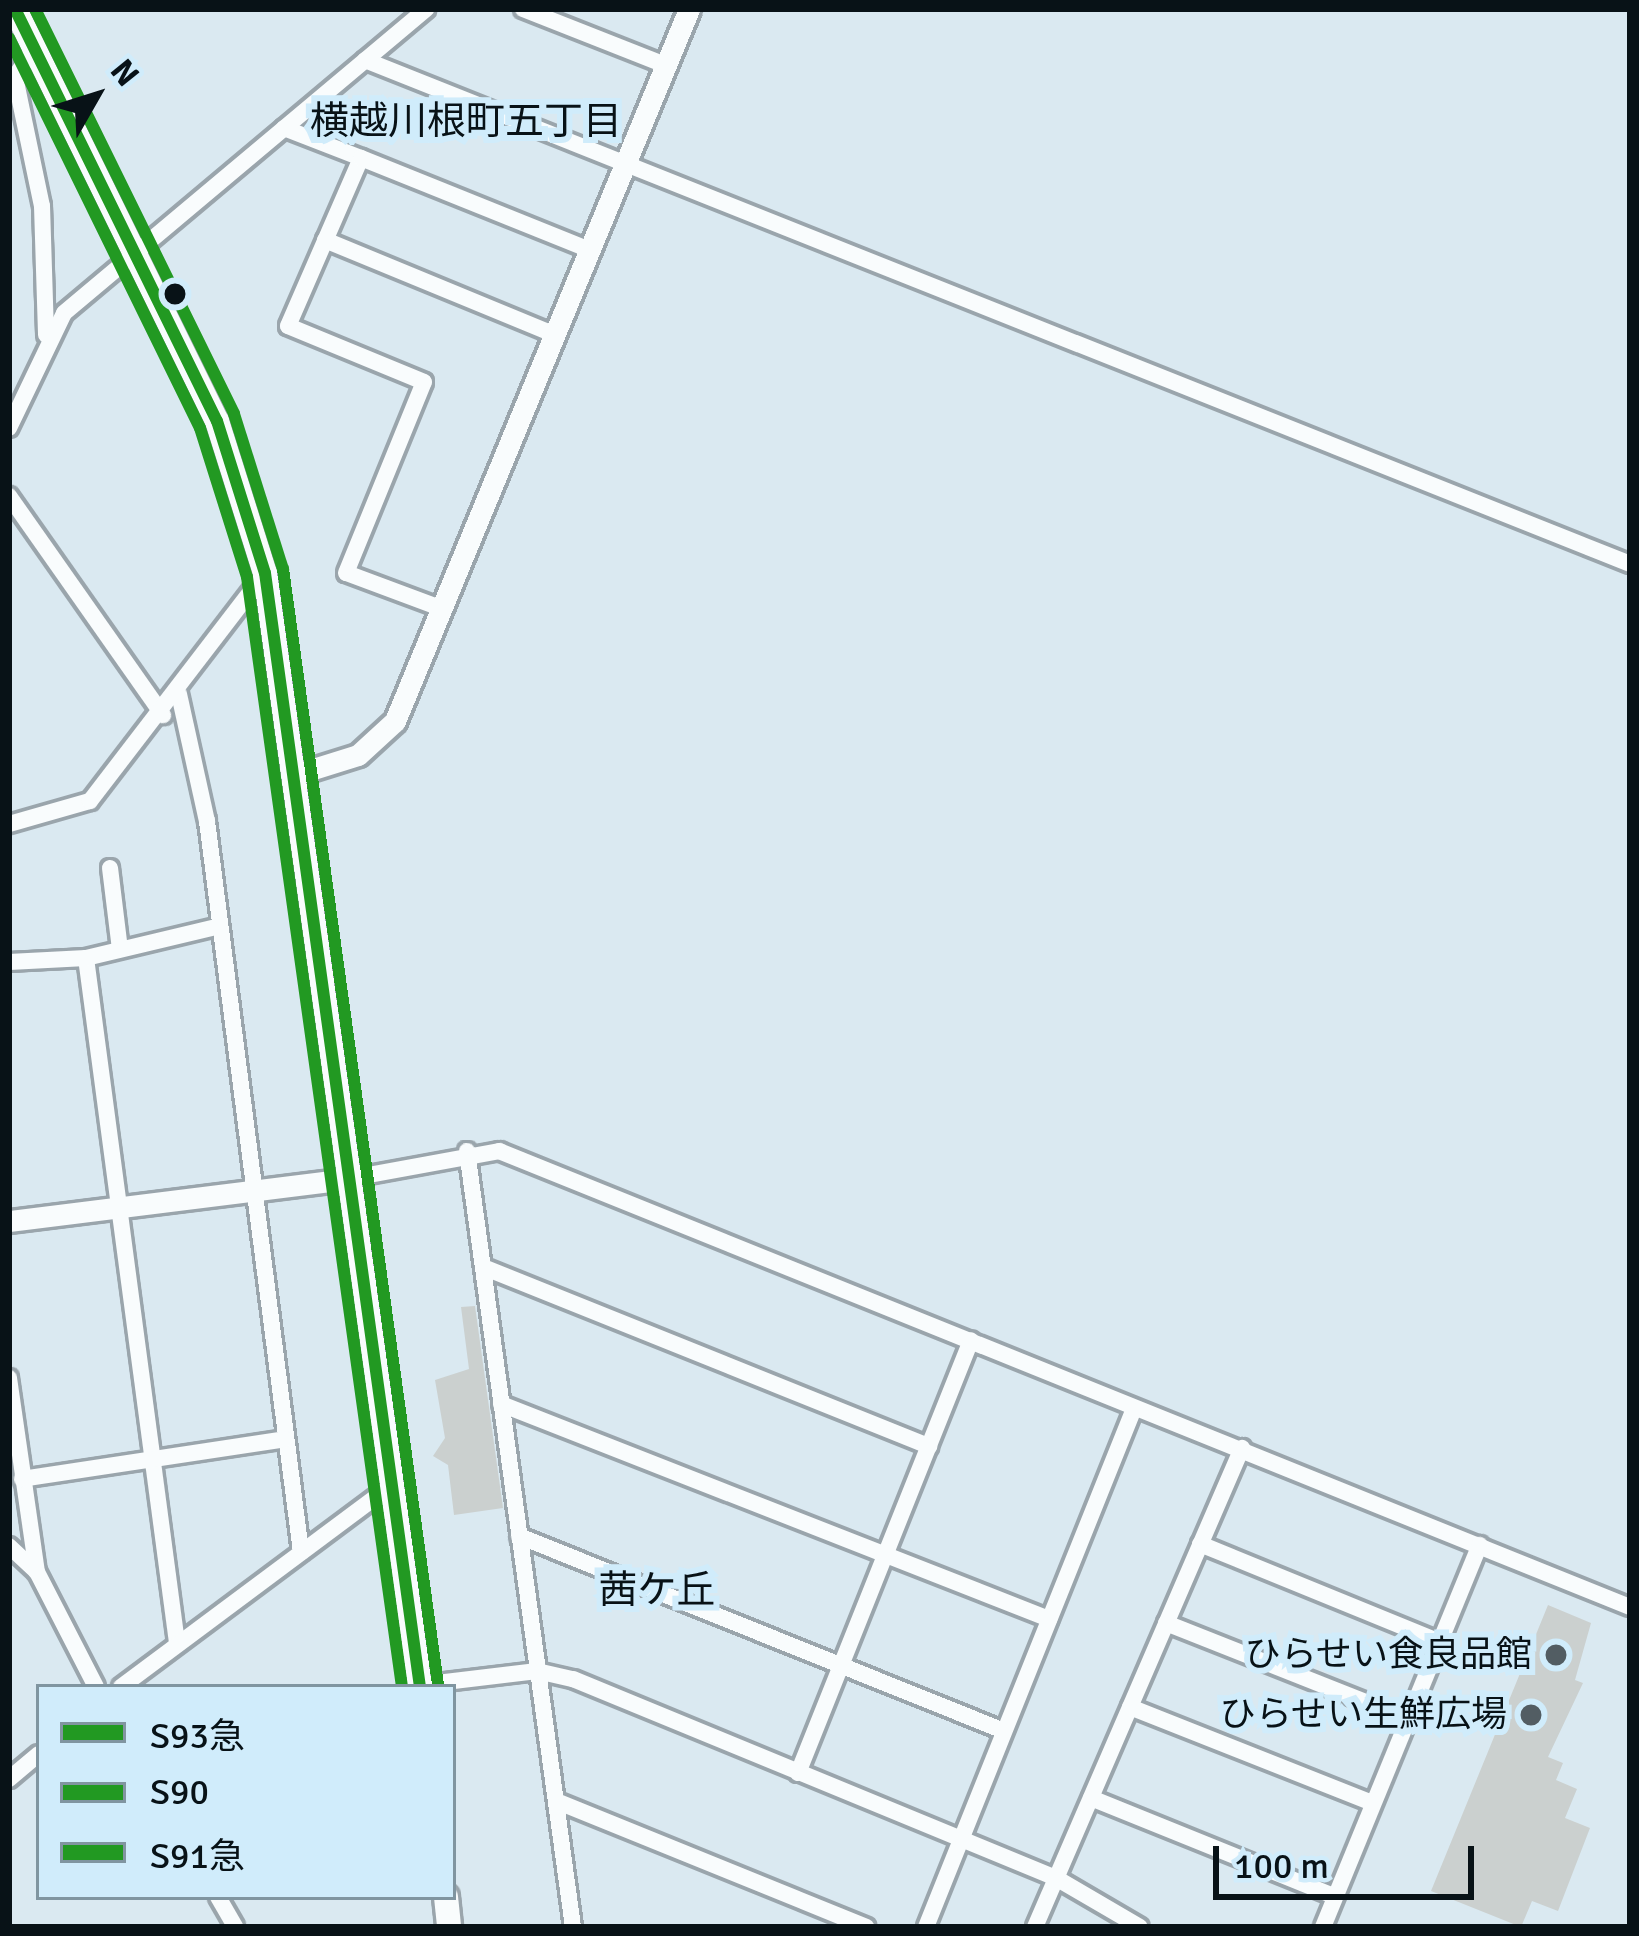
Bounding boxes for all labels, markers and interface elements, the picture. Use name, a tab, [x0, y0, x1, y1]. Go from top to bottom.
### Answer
north arrow	[36, 36, 156, 156]
text: N	[101, 51, 148, 95]
district label: 横越川根町五丁目	[310, 98, 622, 144]
unlabelled marker	[164, 283, 186, 305]
district label: 茜ケ丘	[599, 1567, 715, 1613]
place label: ひらせい食良品館	[1244, 1633, 1532, 1677]
marker: ひらせい食良品館	[1543, 1642, 1569, 1668]
legend	[36, 1684, 456, 1900]
place label: ひらせい生鮮広場	[1219, 1693, 1507, 1737]
marker: ひらせい生鮮広場	[1518, 1702, 1544, 1728]
text: S93急	[150, 1714, 245, 1759]
text: S90	[150, 1770, 209, 1815]
scale bar	[1219, 1822, 1480, 1896]
text: S91急	[150, 1834, 245, 1879]
text: 100 m	[1234, 1844, 1329, 1889]

